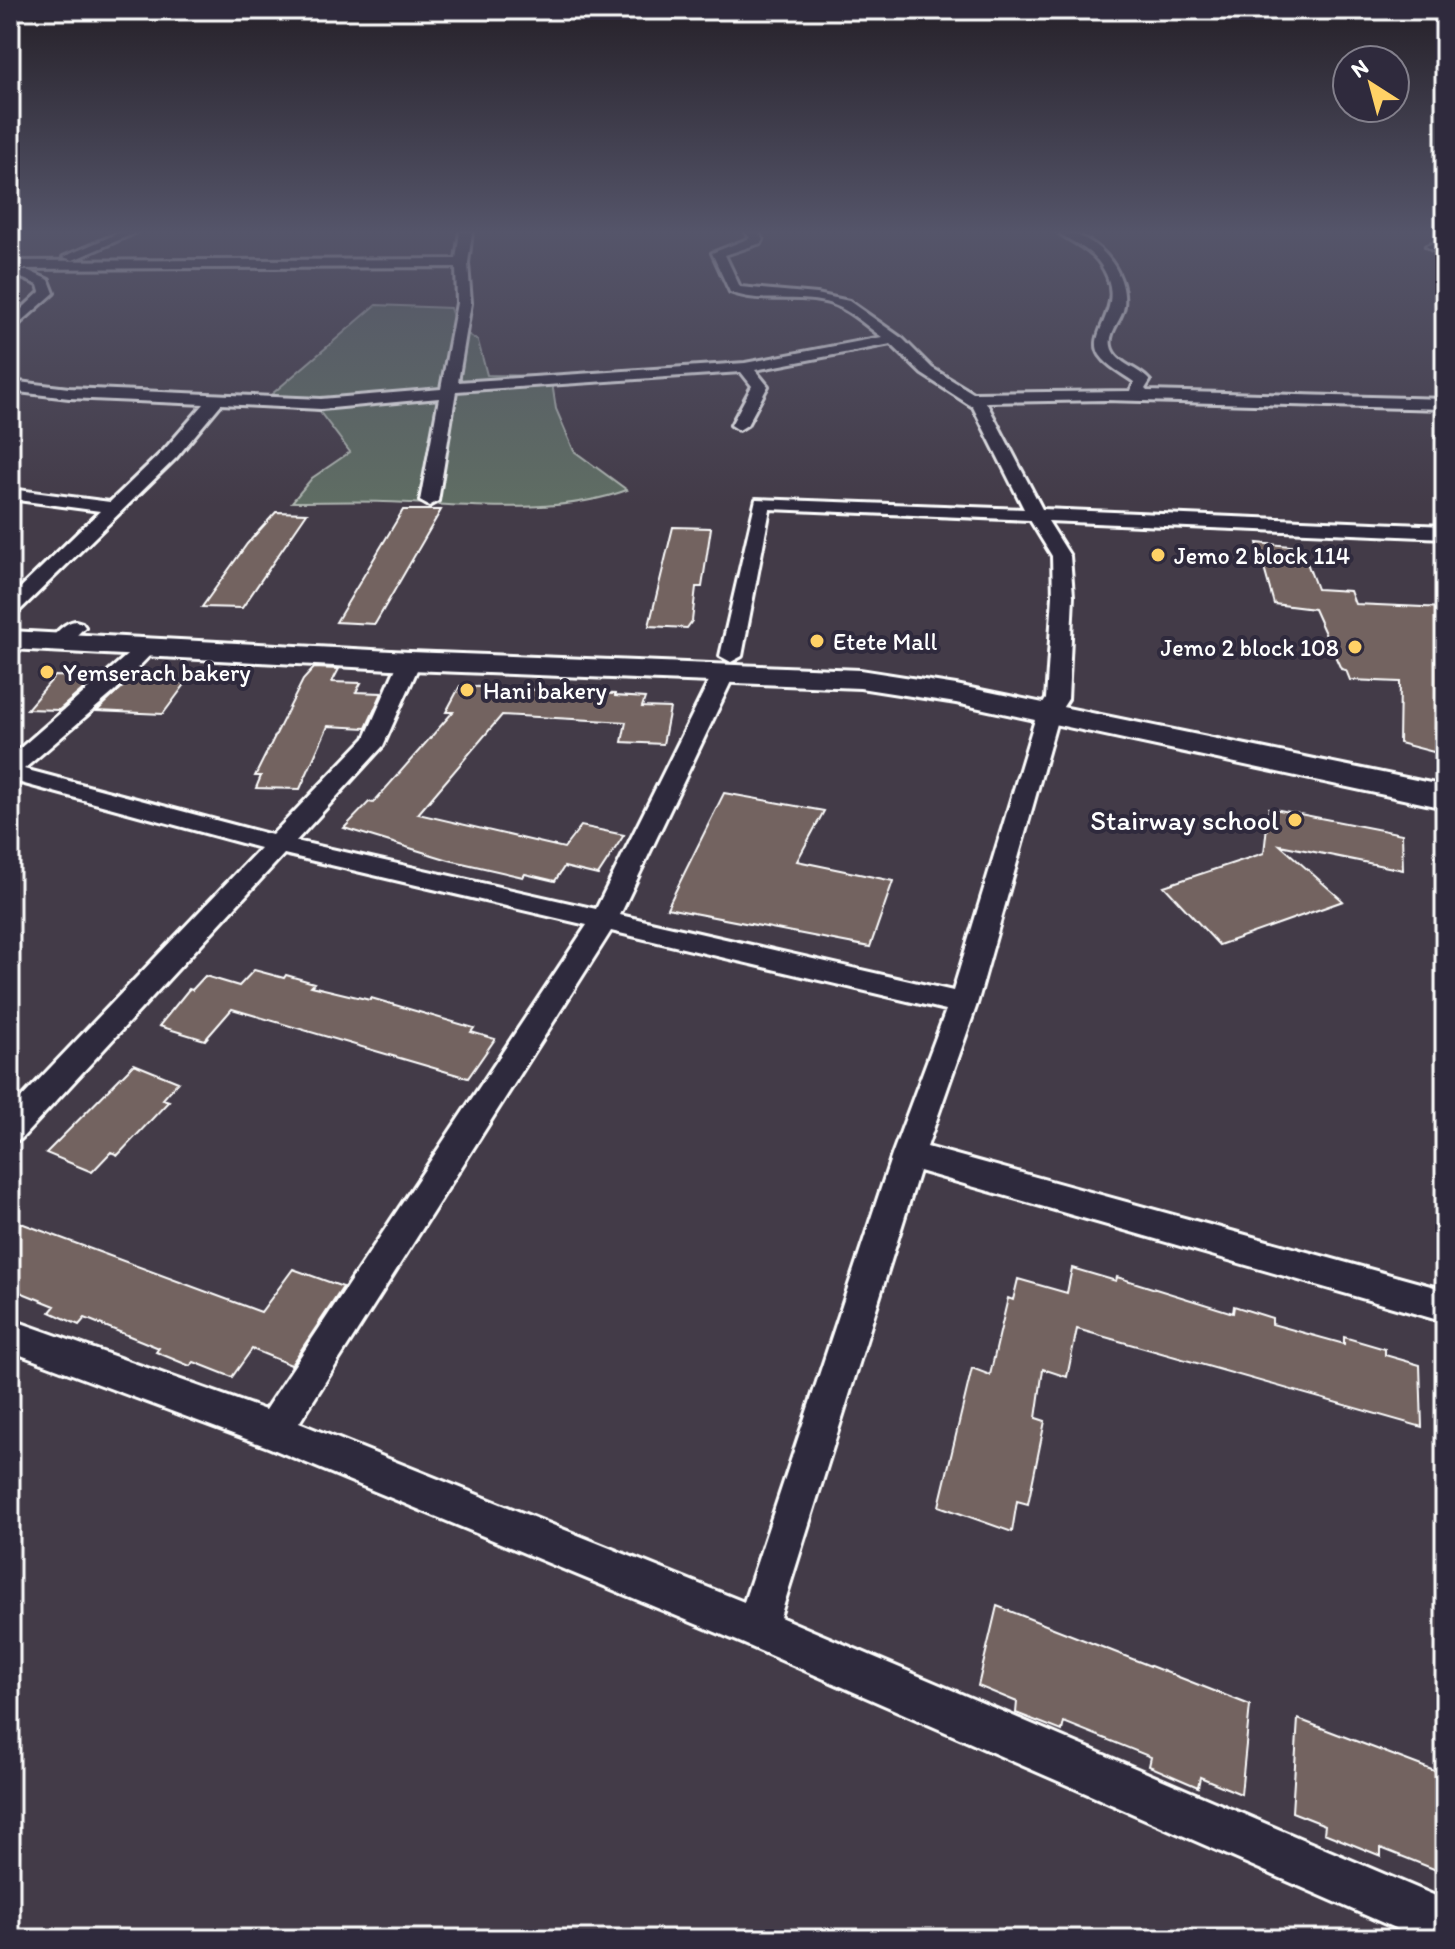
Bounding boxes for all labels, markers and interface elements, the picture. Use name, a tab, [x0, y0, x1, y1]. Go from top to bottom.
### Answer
north arrow	[1331, 44, 1411, 124]
text: N	[1346, 53, 1373, 84]
place label: Jemo 2 block 114	[1174, 541, 1350, 570]
marker: Jemo 2 block 114	[1149, 546, 1167, 564]
place label: Etete Mall	[833, 627, 938, 656]
marker: Etete Mall	[808, 632, 826, 650]
place label: Jemo 2 block 108	[1161, 633, 1339, 662]
marker: Jemo 2 block 108	[1346, 638, 1364, 656]
place label: Yemserach bakery	[63, 658, 251, 687]
marker: Yemserach bakery	[38, 663, 56, 681]
place label: Hani bakery	[483, 676, 607, 705]
marker: Hani bakery	[458, 681, 476, 699]
place label: Stairway school	[1090, 803, 1279, 837]
marker: Stairway school	[1286, 811, 1304, 829]

